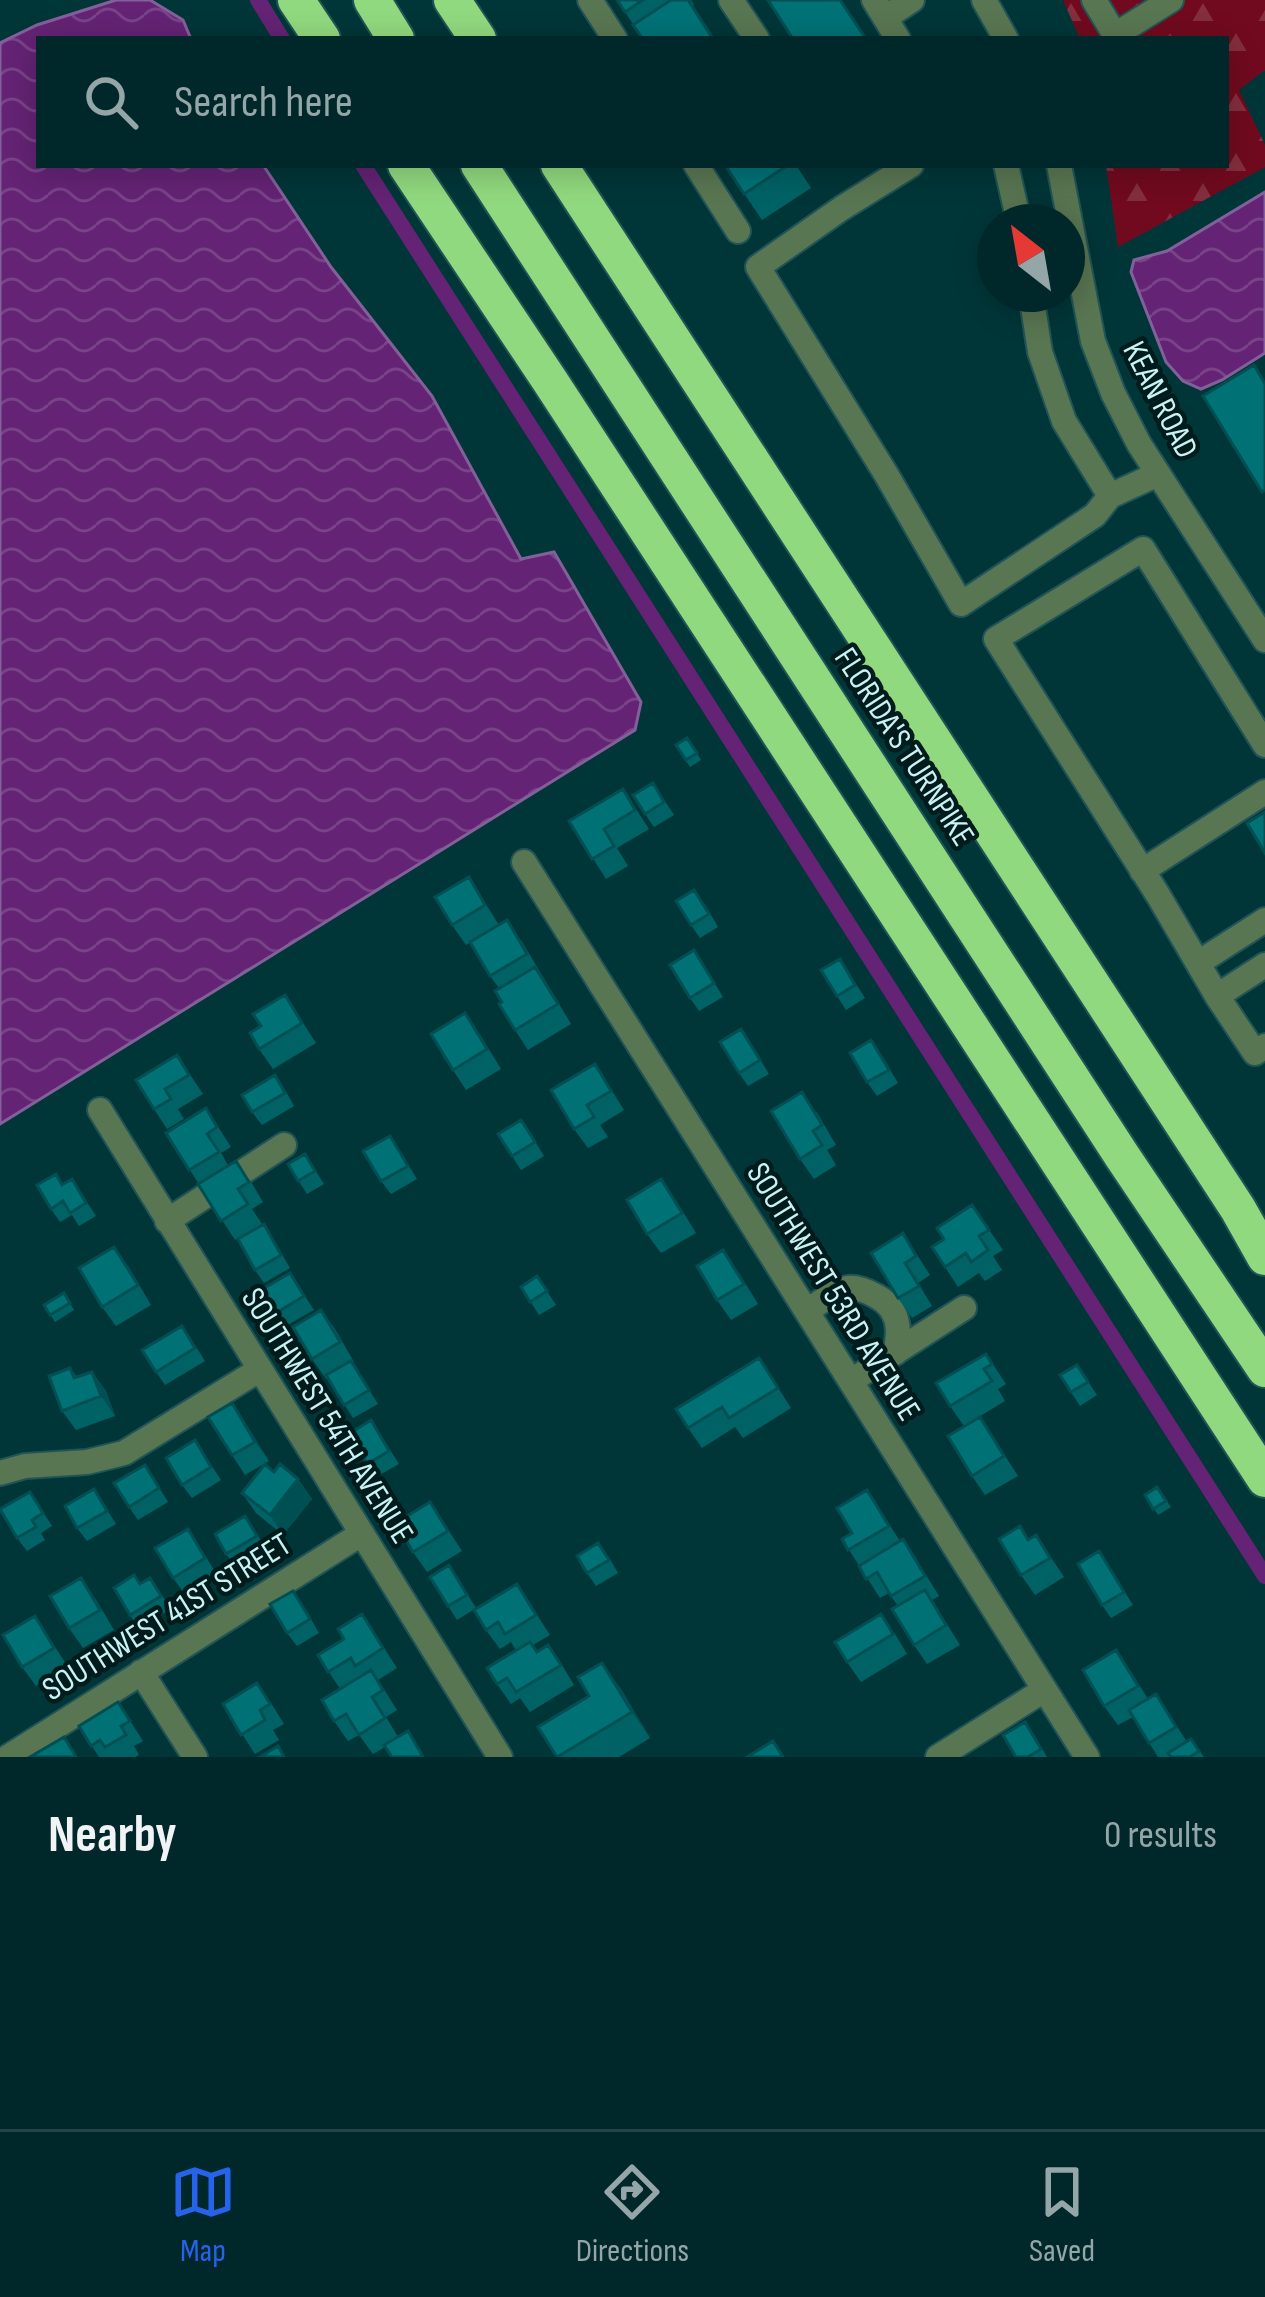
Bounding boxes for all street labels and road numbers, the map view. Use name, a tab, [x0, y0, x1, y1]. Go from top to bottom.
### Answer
street label: KEAN ROAD	[1114, 335, 1206, 465]
street label: FLORIDA'S TURNPIKE	[825, 640, 983, 854]
street label: SOUTHWEST 53RD AVENUE	[737, 1156, 929, 1428]
street label: SOUTHWEST 54TH AVENUE	[232, 1281, 422, 1551]
street label: SOUTHWEST 41ST STREET	[35, 1524, 299, 1710]

